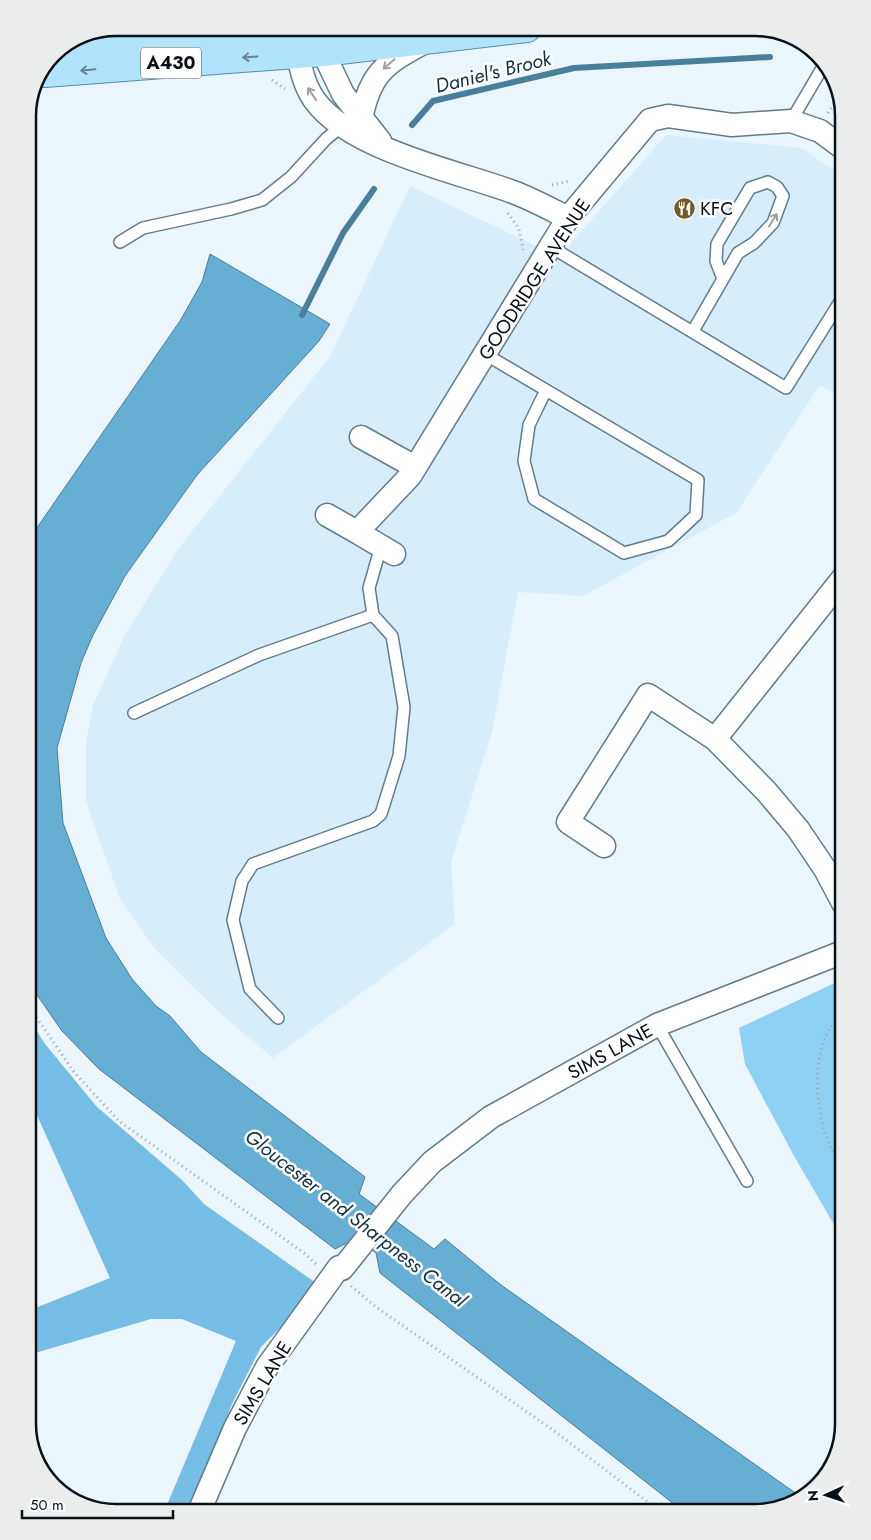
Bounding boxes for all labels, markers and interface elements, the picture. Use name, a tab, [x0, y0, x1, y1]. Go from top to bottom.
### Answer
water label: Daniel's Brook	[432, 44, 555, 101]
road number: A430	[141, 48, 201, 78]
one-way arrow	[242, 53, 258, 62]
one-way arrow	[382, 59, 395, 70]
one-way arrow	[80, 65, 96, 75]
one-way arrow	[306, 88, 316, 102]
street label: GOODRIDGE AVENUE	[472, 193, 597, 365]
place label: KFC	[700, 195, 733, 222]
restaurant icon: KFC	[672, 196, 696, 220]
one-way arrow	[768, 214, 778, 228]
street label: SIMS LANE	[563, 1017, 658, 1086]
water label: Gloucester and Sharpness Canal	[239, 1122, 474, 1315]
street label: SIMS LANE	[227, 1336, 298, 1430]
north arrow	[801, 1470, 851, 1520]
scale bar	[22, 1488, 174, 1520]
text: N	[803, 1490, 823, 1502]
text: 50 m	[30, 1494, 64, 1516]

